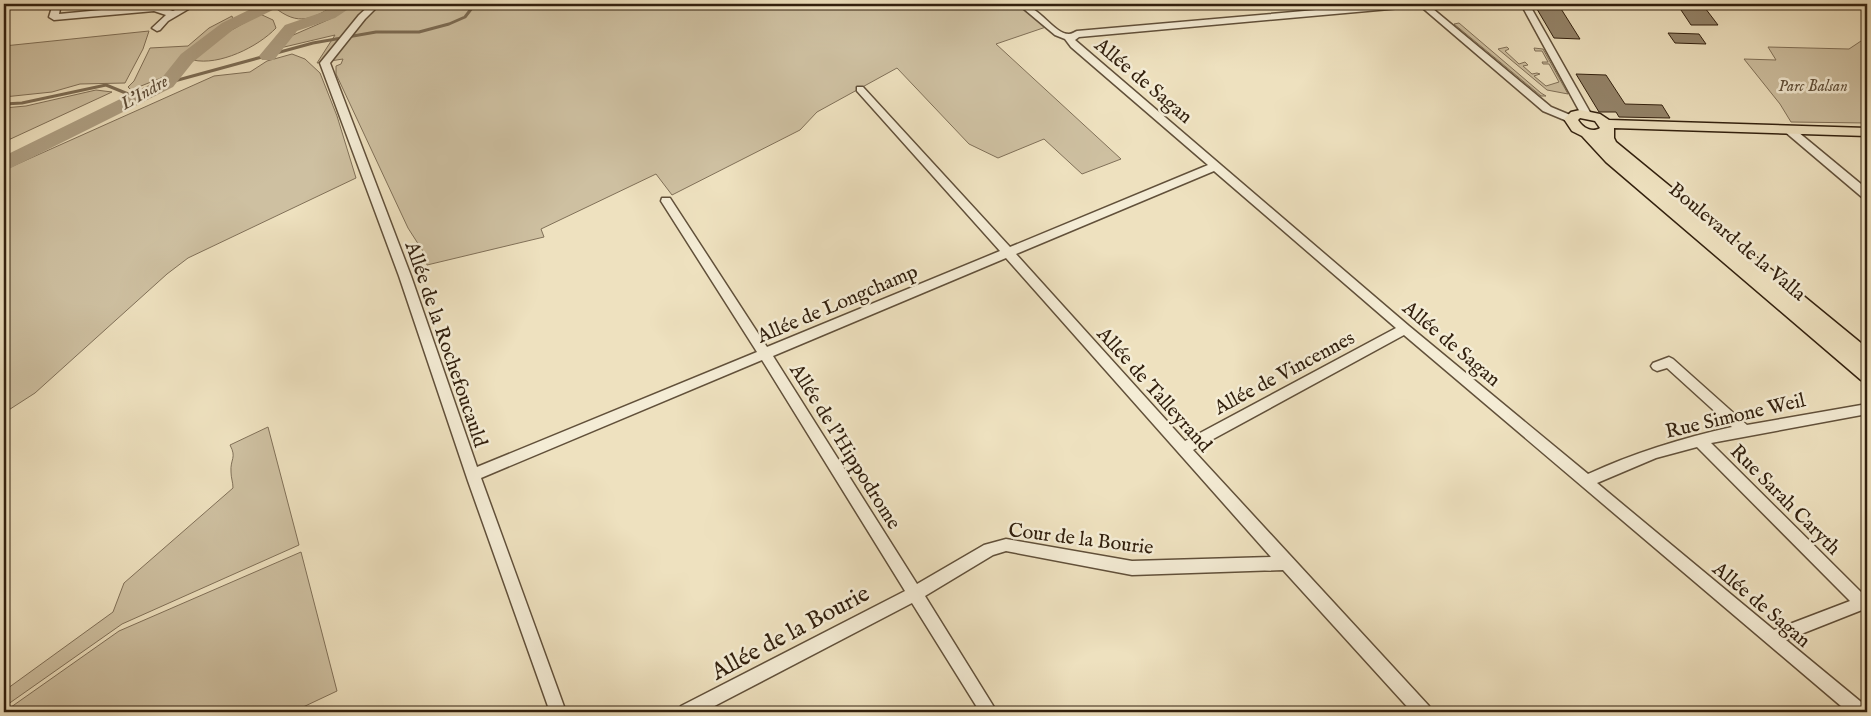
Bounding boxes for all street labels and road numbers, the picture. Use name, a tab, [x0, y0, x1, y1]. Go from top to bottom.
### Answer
street label: Allée de Sagan	[1088, 32, 1197, 130]
street label: Boulevard de la Valla	[1663, 177, 1811, 307]
street label: Allée de la Rochefoucauld	[398, 237, 493, 451]
street label: Allée de Longchamp	[753, 259, 922, 350]
street label: Allée de Sagan	[1396, 295, 1505, 393]
street label: Allée de Talleyrand	[1090, 321, 1217, 458]
street label: Allée de Vincennes	[1209, 326, 1359, 421]
street label: Allée de l'Hippodrome	[783, 359, 906, 534]
street label: Rue Simone Weil	[1663, 388, 1808, 445]
street label: Rue Sarah Caryth	[1724, 439, 1846, 561]
street label: Cour de la Bourie	[1007, 518, 1155, 561]
street label: Allée de Sagan	[1706, 556, 1815, 654]
street label: Allée de la Bourie	[705, 579, 875, 689]

